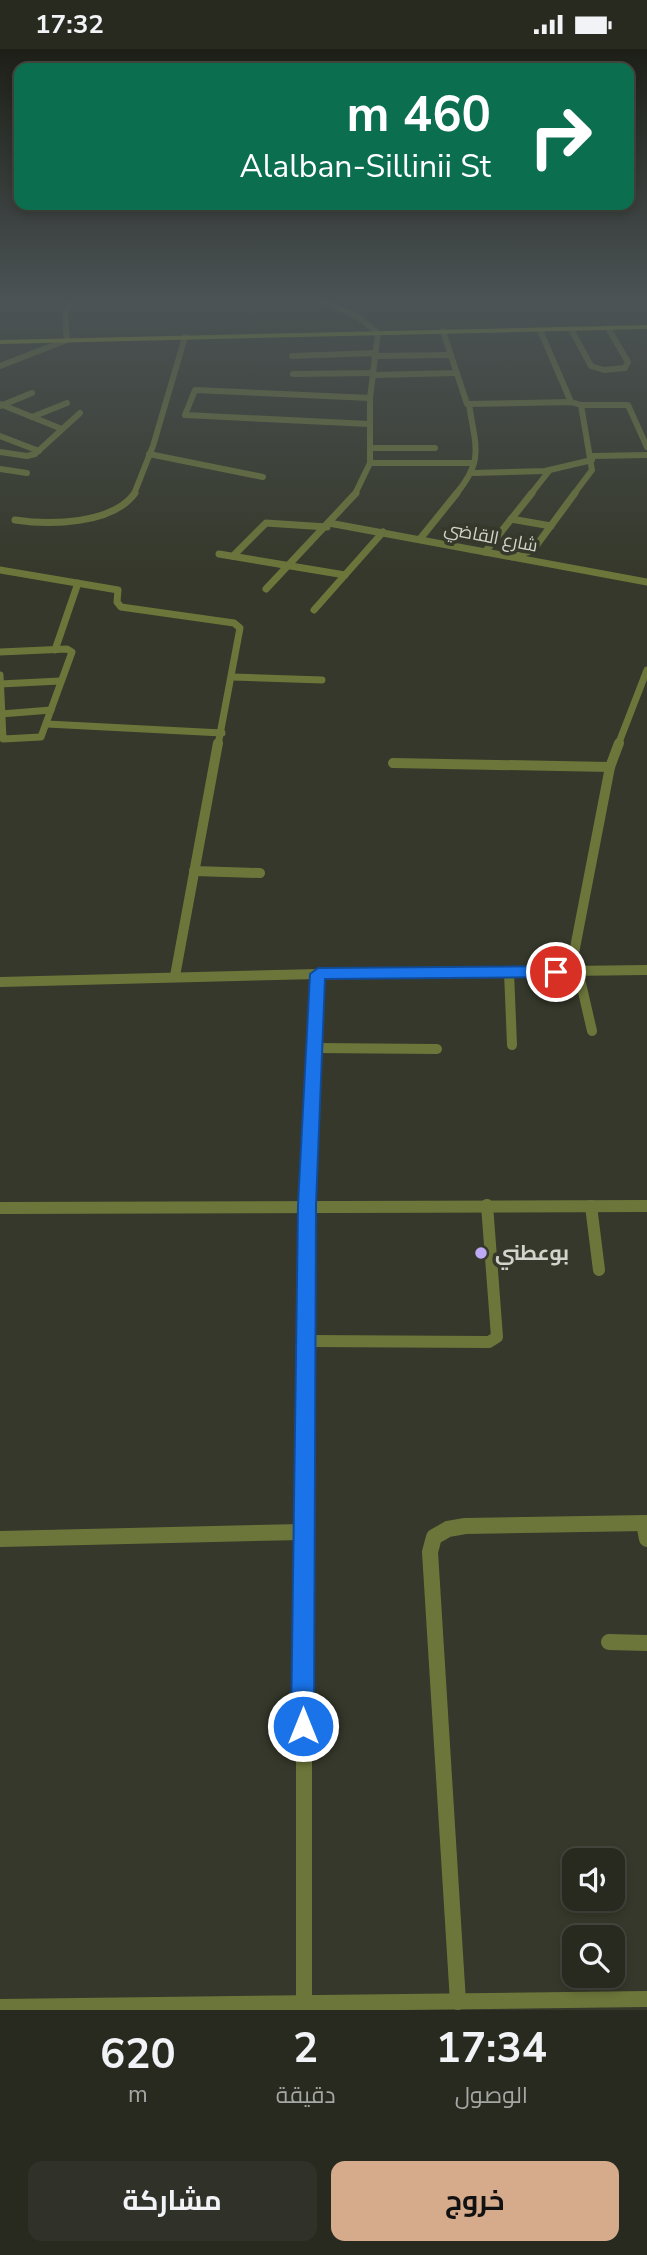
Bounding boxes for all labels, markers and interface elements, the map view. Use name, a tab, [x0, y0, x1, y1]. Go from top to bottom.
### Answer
text: 17:32	[35, 7, 104, 42]
text: 460 m	[347, 81, 491, 148]
icon: right	[515, 91, 606, 182]
text: Alalban-Sillinii St	[240, 145, 491, 188]
street label: شارع القاضي	[442, 516, 540, 559]
pin	[526, 942, 586, 1002]
icon: arrive	[537, 953, 575, 991]
place label: بوعطني	[495, 1239, 569, 1270]
marker: بوعطني	[473, 1245, 489, 1261]
position arrow	[266, 1689, 340, 1763]
map controls	[562, 1848, 625, 1988]
button: sound	[562, 1848, 625, 1911]
button: search	[562, 1925, 625, 1988]
text: 2	[293, 2020, 318, 2077]
text: 17:34	[436, 2020, 547, 2077]
text: 620	[100, 2026, 176, 2083]
text: m	[128, 2079, 148, 2110]
text: دقيقة	[276, 2080, 336, 2111]
text: الوصول	[455, 2080, 528, 2111]
button: مشاركة	[28, 2161, 317, 2241]
button: خروج	[331, 2161, 619, 2241]

